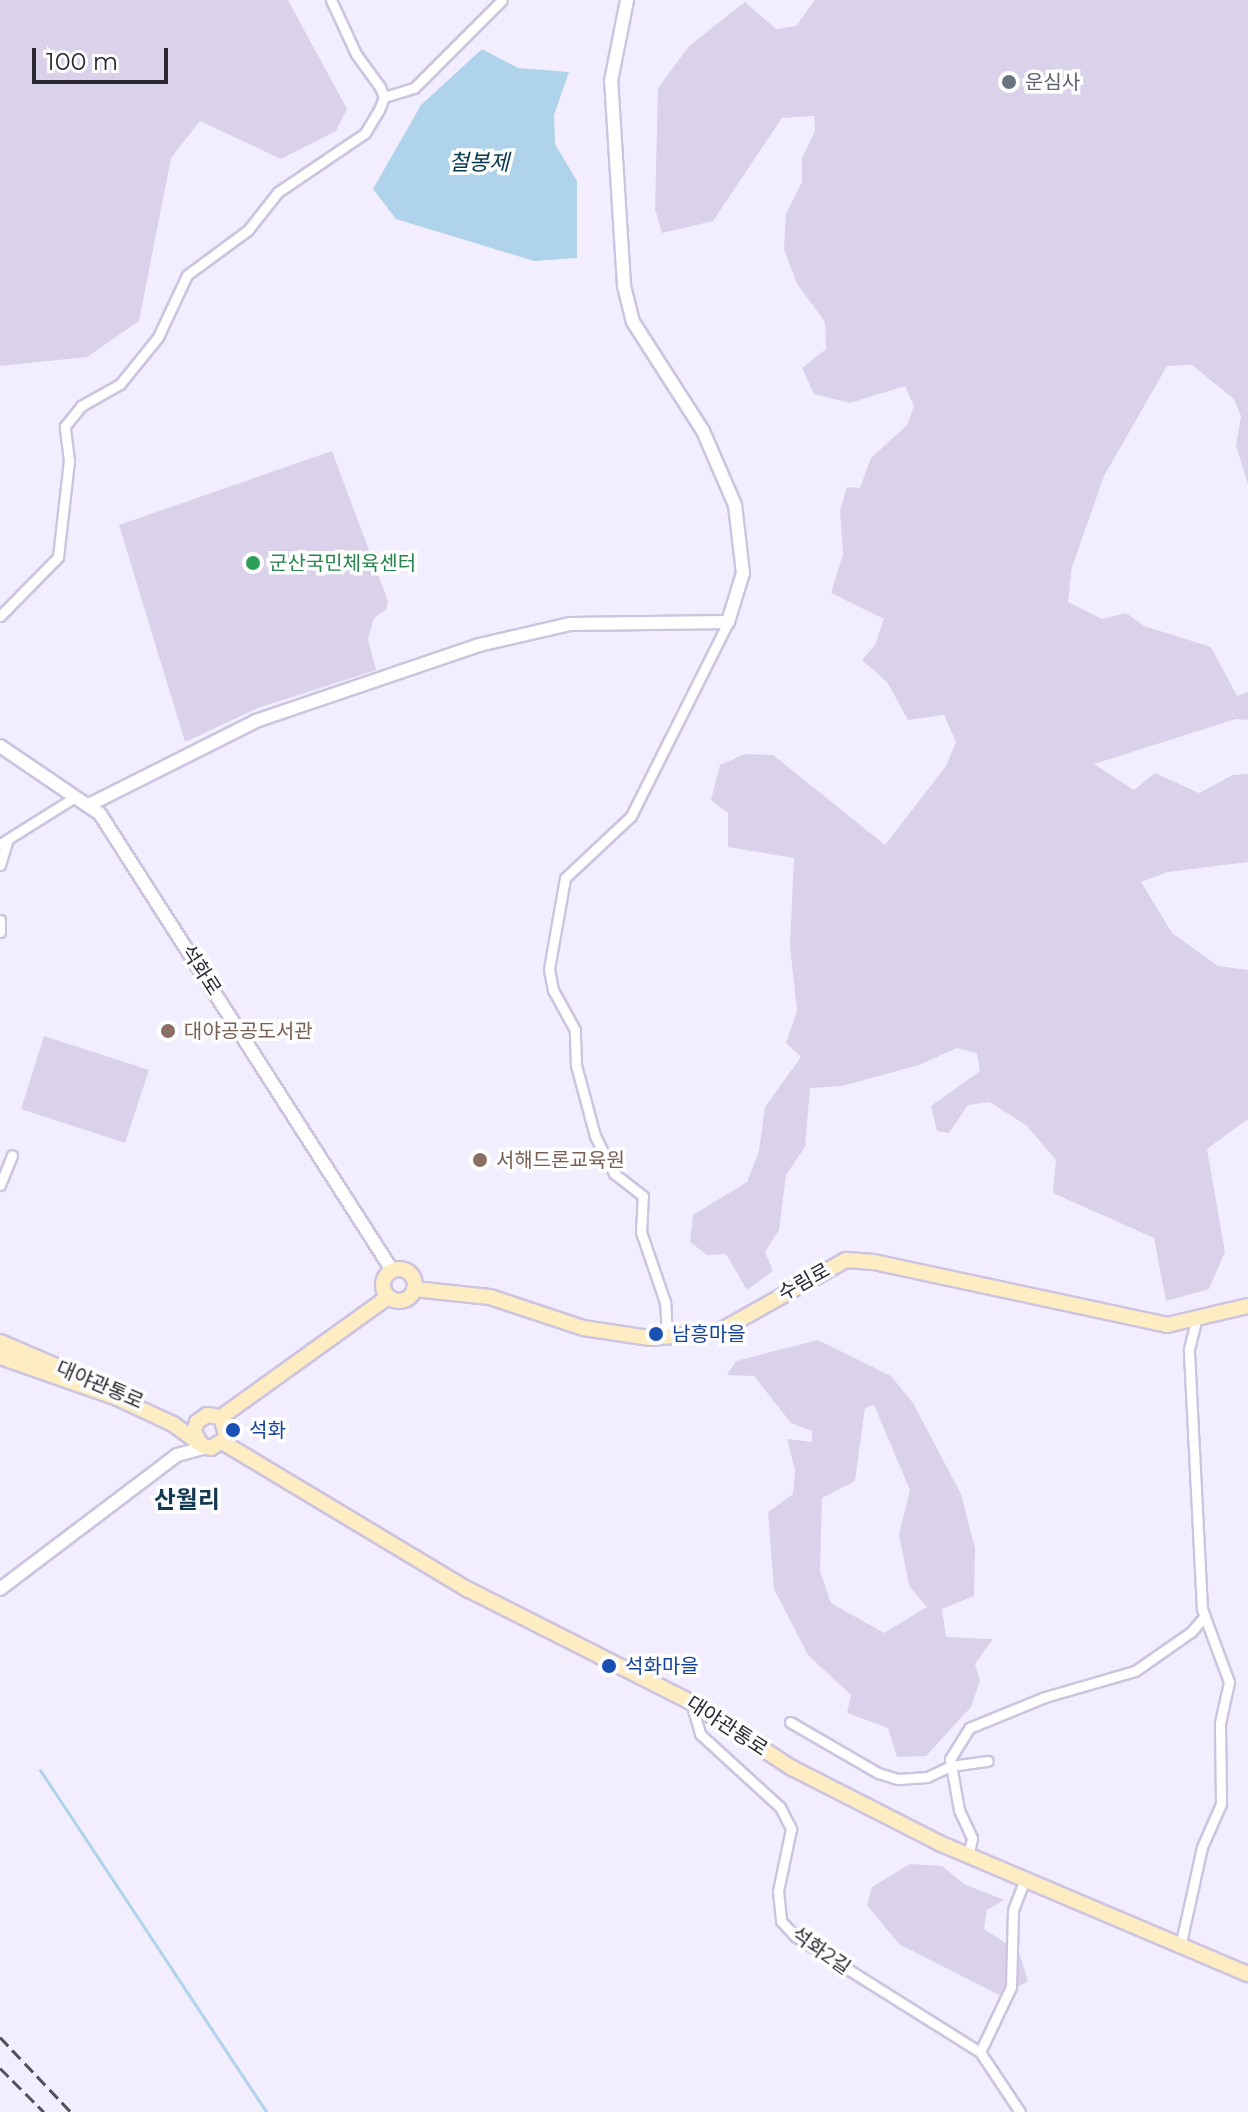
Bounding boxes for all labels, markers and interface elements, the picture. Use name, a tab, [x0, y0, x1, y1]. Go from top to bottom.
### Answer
scale bar	[36, 32, 172, 82]
text: 100 m	[46, 47, 118, 76]
place label: 운심사	[1025, 70, 1080, 94]
marker: 운심사	[1000, 73, 1018, 91]
water label: 철봉제	[449, 150, 509, 176]
place label: 군산국민체육센터	[269, 551, 416, 575]
marker: 군산국민체육센터	[244, 554, 262, 572]
street label: 석화로	[176, 940, 226, 1000]
place label: 대야공공도서관	[184, 1019, 313, 1043]
marker: 대야공공도서관	[159, 1022, 177, 1040]
place label: 서해드론교육원	[496, 1148, 625, 1172]
marker: 서해드론교육원	[471, 1151, 489, 1169]
street label: 수림로	[774, 1258, 834, 1306]
place label: 남흥마을	[672, 1322, 746, 1346]
marker: 남흥마을	[647, 1325, 665, 1343]
street label: 대야관통로	[53, 1356, 147, 1414]
place label: 석화	[249, 1418, 286, 1442]
marker: 석화	[224, 1421, 242, 1439]
district label: 산월리	[154, 1486, 220, 1514]
place label: 석화마을	[625, 1654, 699, 1678]
marker: 석화마을	[600, 1657, 618, 1675]
street label: 대야관통로	[682, 1691, 772, 1761]
street label: 석화2길	[787, 1922, 855, 1980]

